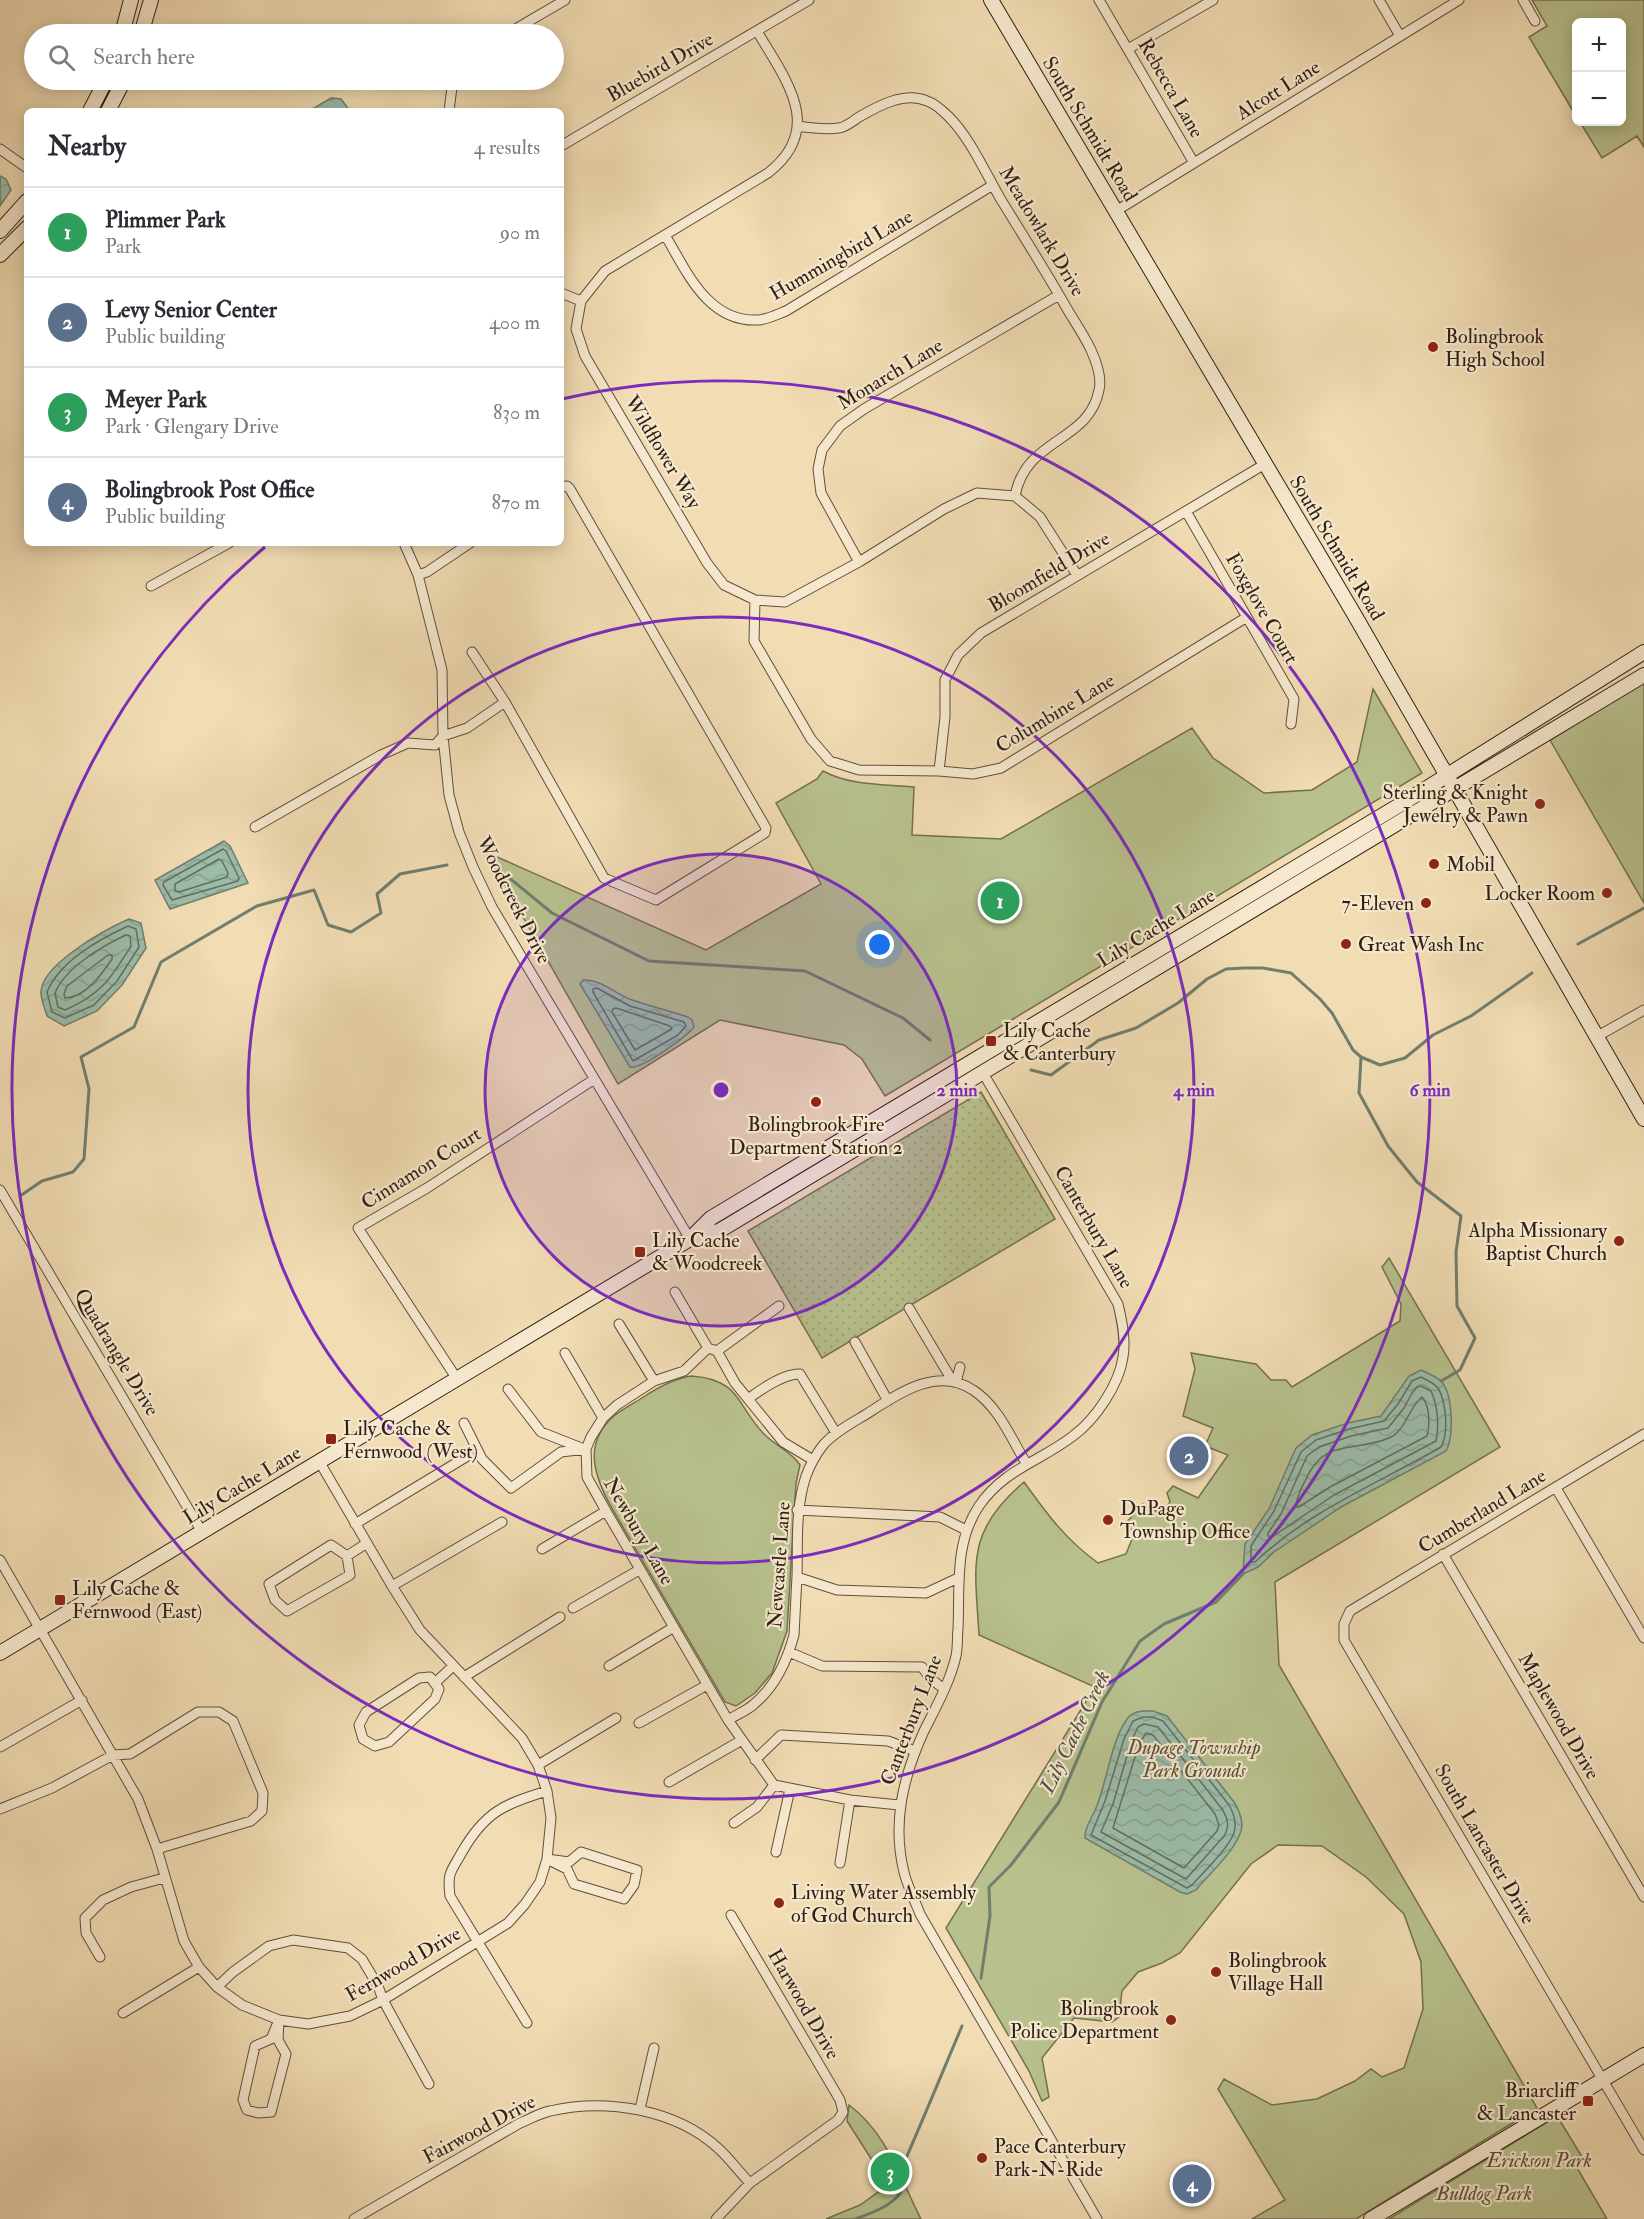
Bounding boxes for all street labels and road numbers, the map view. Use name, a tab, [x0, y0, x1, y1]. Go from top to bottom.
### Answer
street label: Bluebird Drive	[602, 26, 718, 108]
street label: Rebecca Lane	[1133, 34, 1209, 142]
street label: South Schmidt Road	[1037, 52, 1143, 206]
street label: Alcott Lane	[1231, 55, 1324, 126]
street label: Meadowlark Drive	[993, 161, 1091, 301]
street label: Hummingbird Lane	[765, 204, 917, 306]
street label: Monarch Lane	[833, 333, 947, 415]
street label: Wildflower Way	[619, 390, 707, 514]
street label: South Schmidt Road	[1284, 471, 1390, 625]
street label: Bloomfield Drive	[984, 526, 1114, 618]
street label: Foxglove Court	[1220, 548, 1304, 669]
street label: Columbine Lane	[991, 668, 1119, 758]
street label: Woodcreek Drive	[471, 831, 557, 968]
street label: Lily Cache Lane	[1092, 883, 1220, 973]
street label: Cinnamon Court	[356, 1121, 486, 1215]
street label: Canterbury Lane	[1049, 1161, 1139, 1293]
street label: Quadrangle Drive	[69, 1284, 165, 1420]
street label: Lily Cache Lane	[178, 1440, 306, 1530]
street label: Cumberland Lane	[1413, 1463, 1551, 1559]
street label: Newbury Lane	[598, 1473, 680, 1589]
street label: Newcastle Lane	[762, 1501, 796, 1629]
street label: Maplewood Drive	[1512, 1648, 1605, 1784]
street label: Canterbury Lane	[875, 1651, 947, 1789]
street label: South Lancaster Drive	[1429, 1760, 1541, 1928]
street label: Fernwood Drive	[341, 1921, 465, 2007]
street label: Harwood Drive	[762, 1944, 846, 2064]
street label: Fairwood Drive	[418, 2089, 540, 2169]

